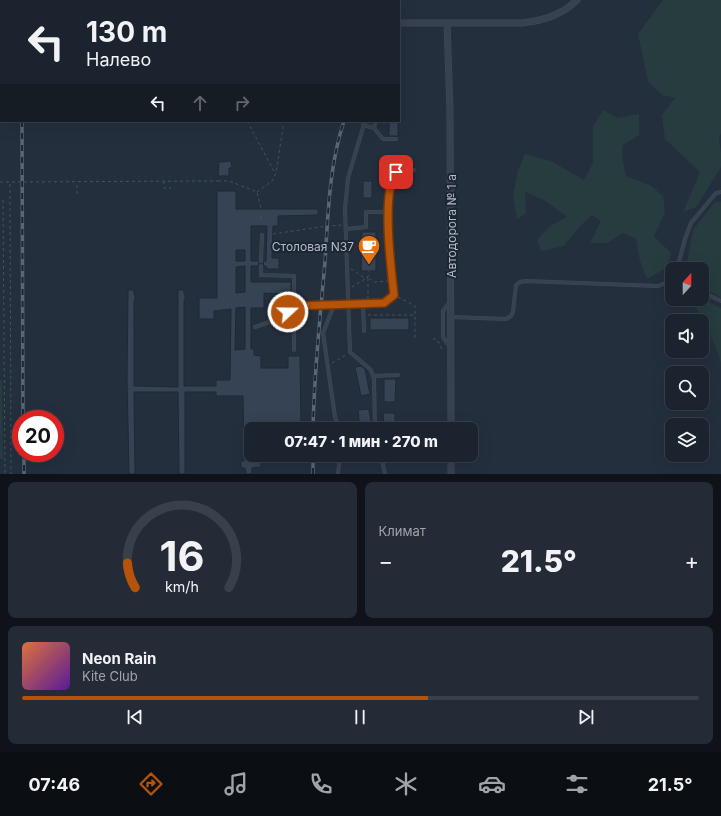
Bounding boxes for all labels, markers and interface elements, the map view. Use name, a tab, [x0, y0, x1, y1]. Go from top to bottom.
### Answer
text: 130 m	[86, 15, 167, 49]
icon: left	[20, 16, 72, 68]
text: Налево	[86, 49, 151, 70]
icon: left	[147, 92, 169, 114]
icon: ahead	[189, 92, 211, 114]
icon: right	[231, 92, 253, 114]
pin	[379, 155, 413, 189]
icon: arrive	[385, 161, 407, 183]
street label: Автодорога № 1 а	[444, 174, 459, 278]
cafe icon: Столовая N37	[356, 233, 382, 266]
place label: Столовая N37	[272, 239, 354, 254]
north arrow	[665, 262, 709, 306]
map controls	[665, 262, 709, 462]
position arrow	[267, 291, 309, 333]
button: sound	[665, 314, 709, 358]
button: search	[665, 366, 709, 410]
speed limit sign: 20	[12, 410, 64, 462]
button: layers	[665, 418, 709, 462]
text: 07:47 · 1 мин · 270 m	[284, 432, 438, 451]
text: Климат	[379, 523, 426, 539]
text: 16	[160, 531, 205, 581]
text: 21.5°	[501, 543, 577, 579]
text: −	[379, 548, 393, 574]
text: +	[684, 548, 699, 574]
text: km/h	[165, 578, 199, 595]
text: Neon Rain	[82, 649, 156, 668]
text: Kite Club	[82, 668, 138, 684]
icon: previous	[124, 706, 146, 728]
icon: pause	[349, 706, 371, 728]
icon: next	[575, 706, 597, 728]
icon: directions	[137, 770, 165, 798]
icon: music	[222, 770, 250, 798]
icon: phone	[307, 770, 335, 798]
icon: climate	[392, 770, 420, 798]
icon: car	[478, 770, 506, 798]
icon: filters	[563, 770, 591, 798]
text: 07:46	[29, 774, 80, 795]
text: 21.5°	[648, 774, 692, 795]

